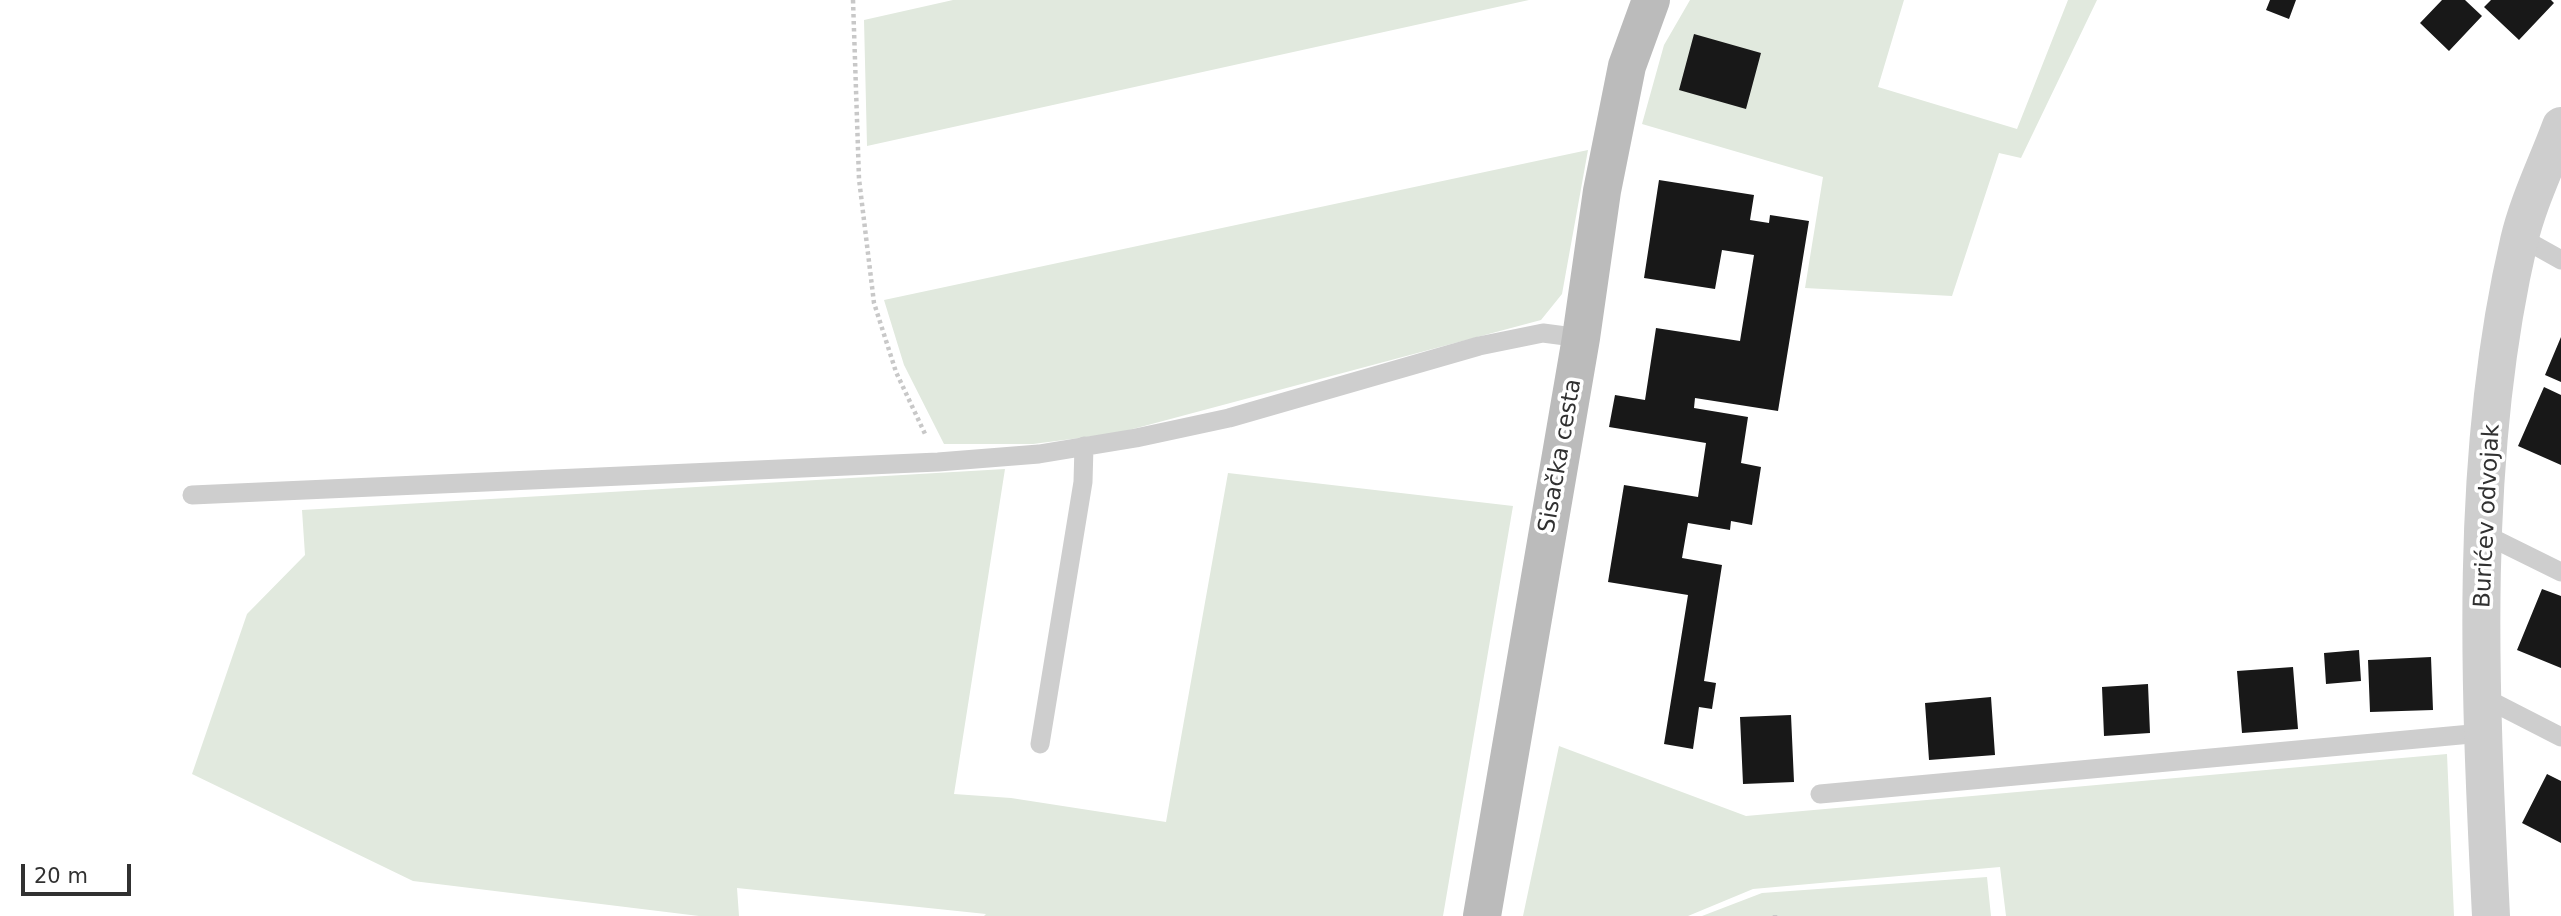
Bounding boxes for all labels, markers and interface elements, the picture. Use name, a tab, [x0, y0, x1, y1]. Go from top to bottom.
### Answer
street label: Sisačka cesta	[1534, 377, 1588, 535]
street label: Burićev odvojak	[2469, 423, 2507, 609]
scale bar	[24, 850, 135, 894]
text: 20 m	[34, 864, 88, 888]

